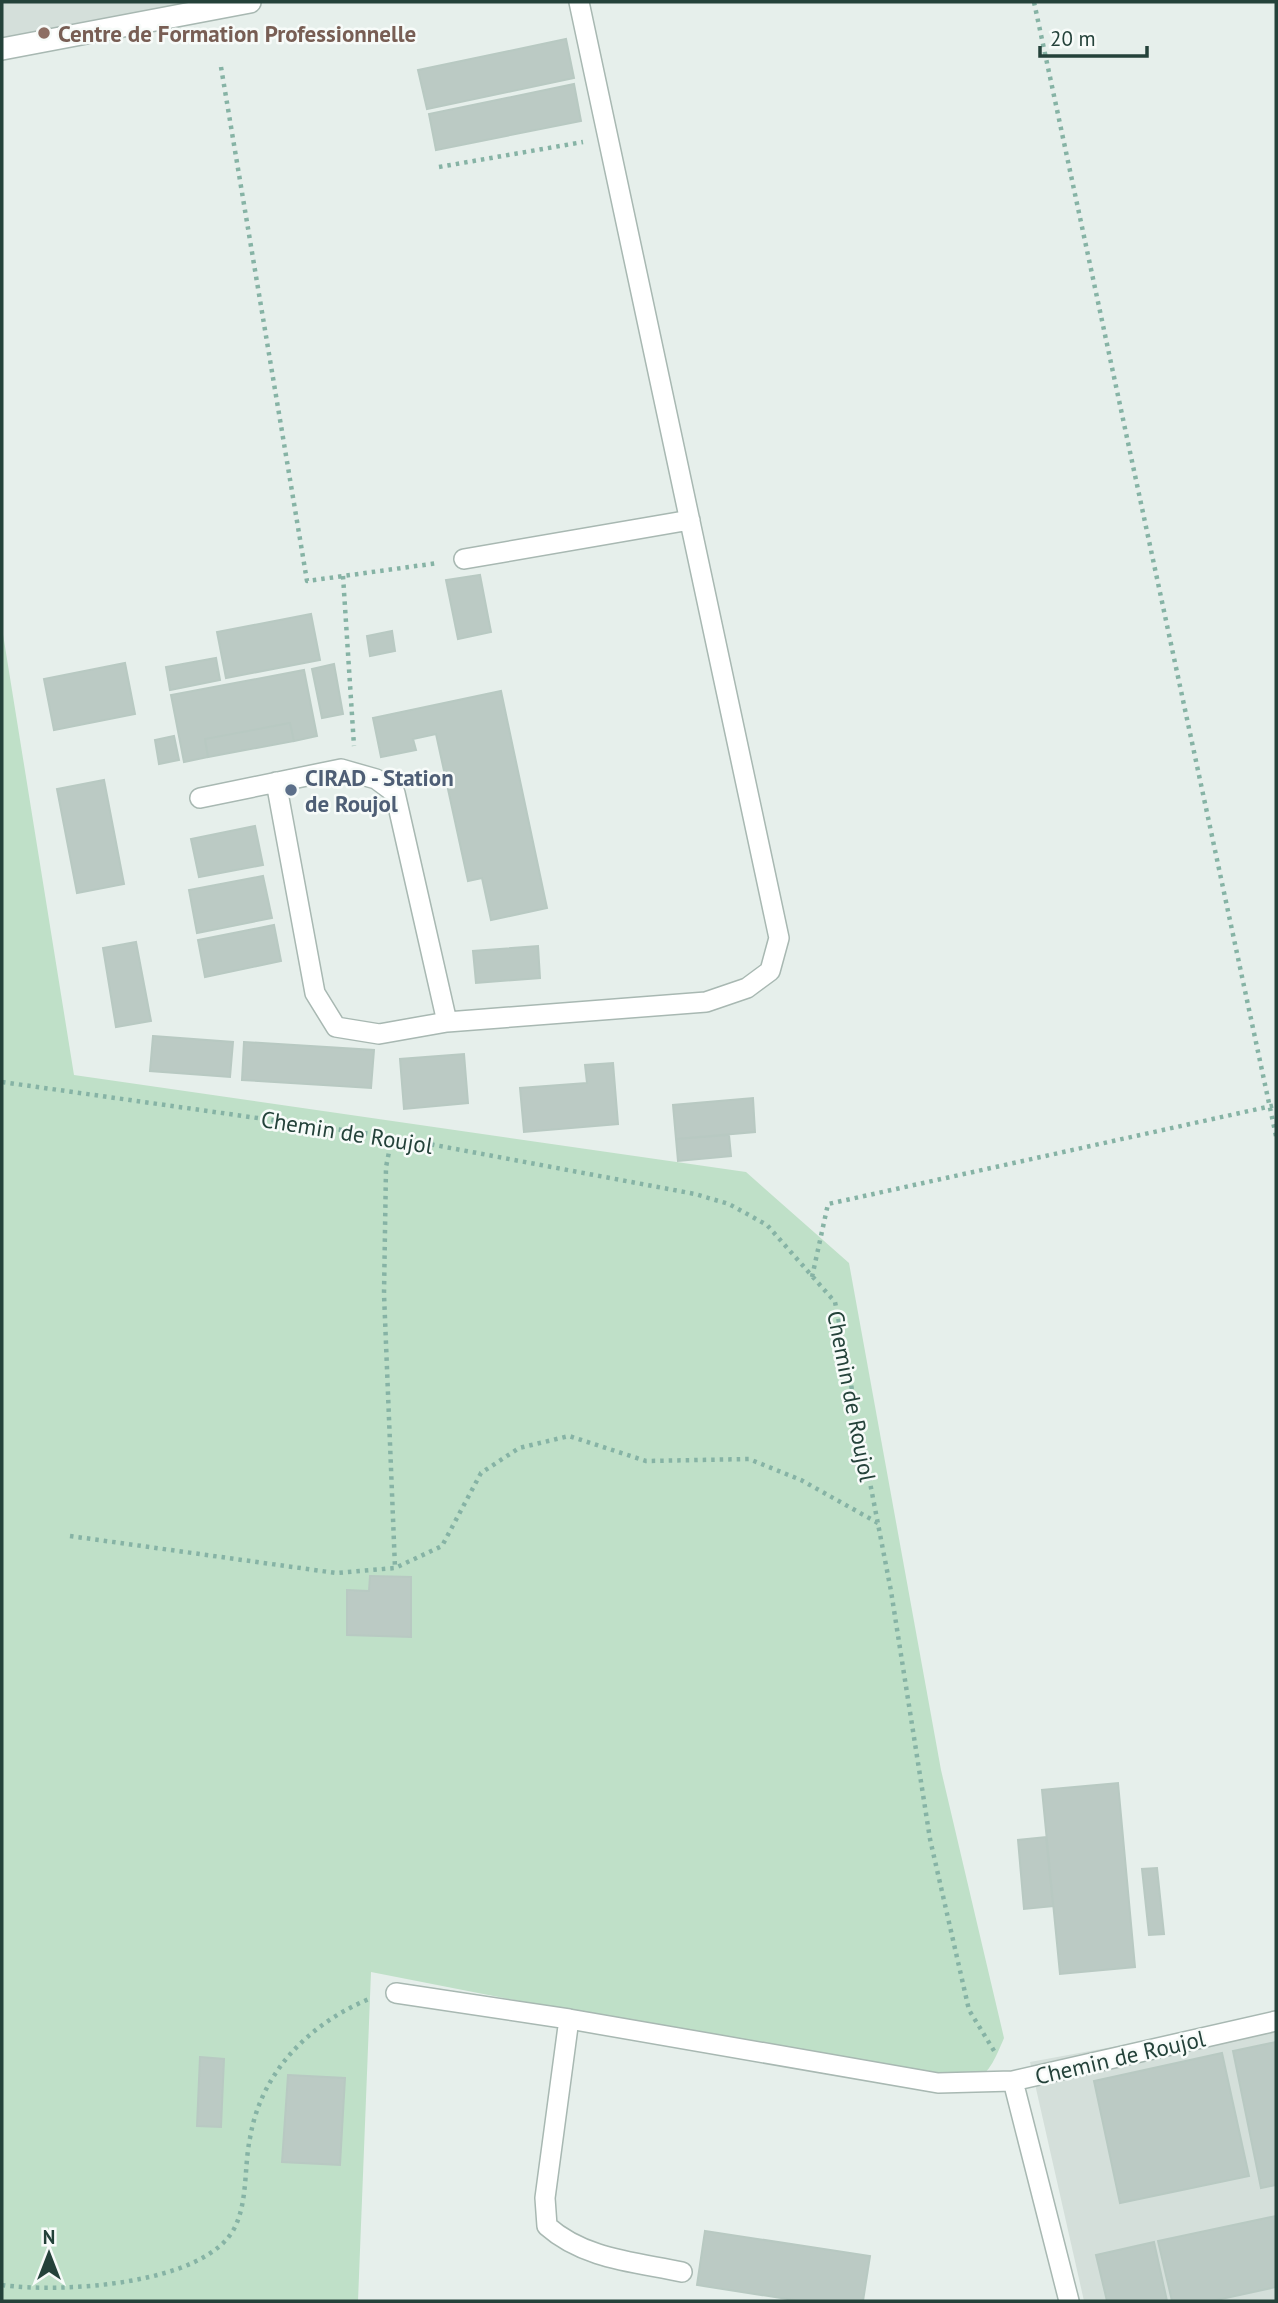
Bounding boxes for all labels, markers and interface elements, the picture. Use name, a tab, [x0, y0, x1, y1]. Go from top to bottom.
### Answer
scale bar	[1040, 14, 1147, 58]
place label: Centre de Formation Professionnelle	[58, 19, 416, 48]
marker: Centre de Formation Professionnelle	[36, 25, 52, 41]
text: 20 m	[1050, 25, 1096, 52]
place label: CIRAD - Station de Roujol	[305, 763, 454, 818]
marker: CIRAD - Station de Roujol	[283, 782, 299, 798]
street label: Chemin de Roujol	[259, 1104, 435, 1160]
street label: Chemin de Roujol	[821, 1308, 883, 1484]
street label: Chemin de Roujol	[1032, 2023, 1208, 2091]
north arrow	[14, 2219, 84, 2289]
text: N	[43, 2225, 55, 2249]

